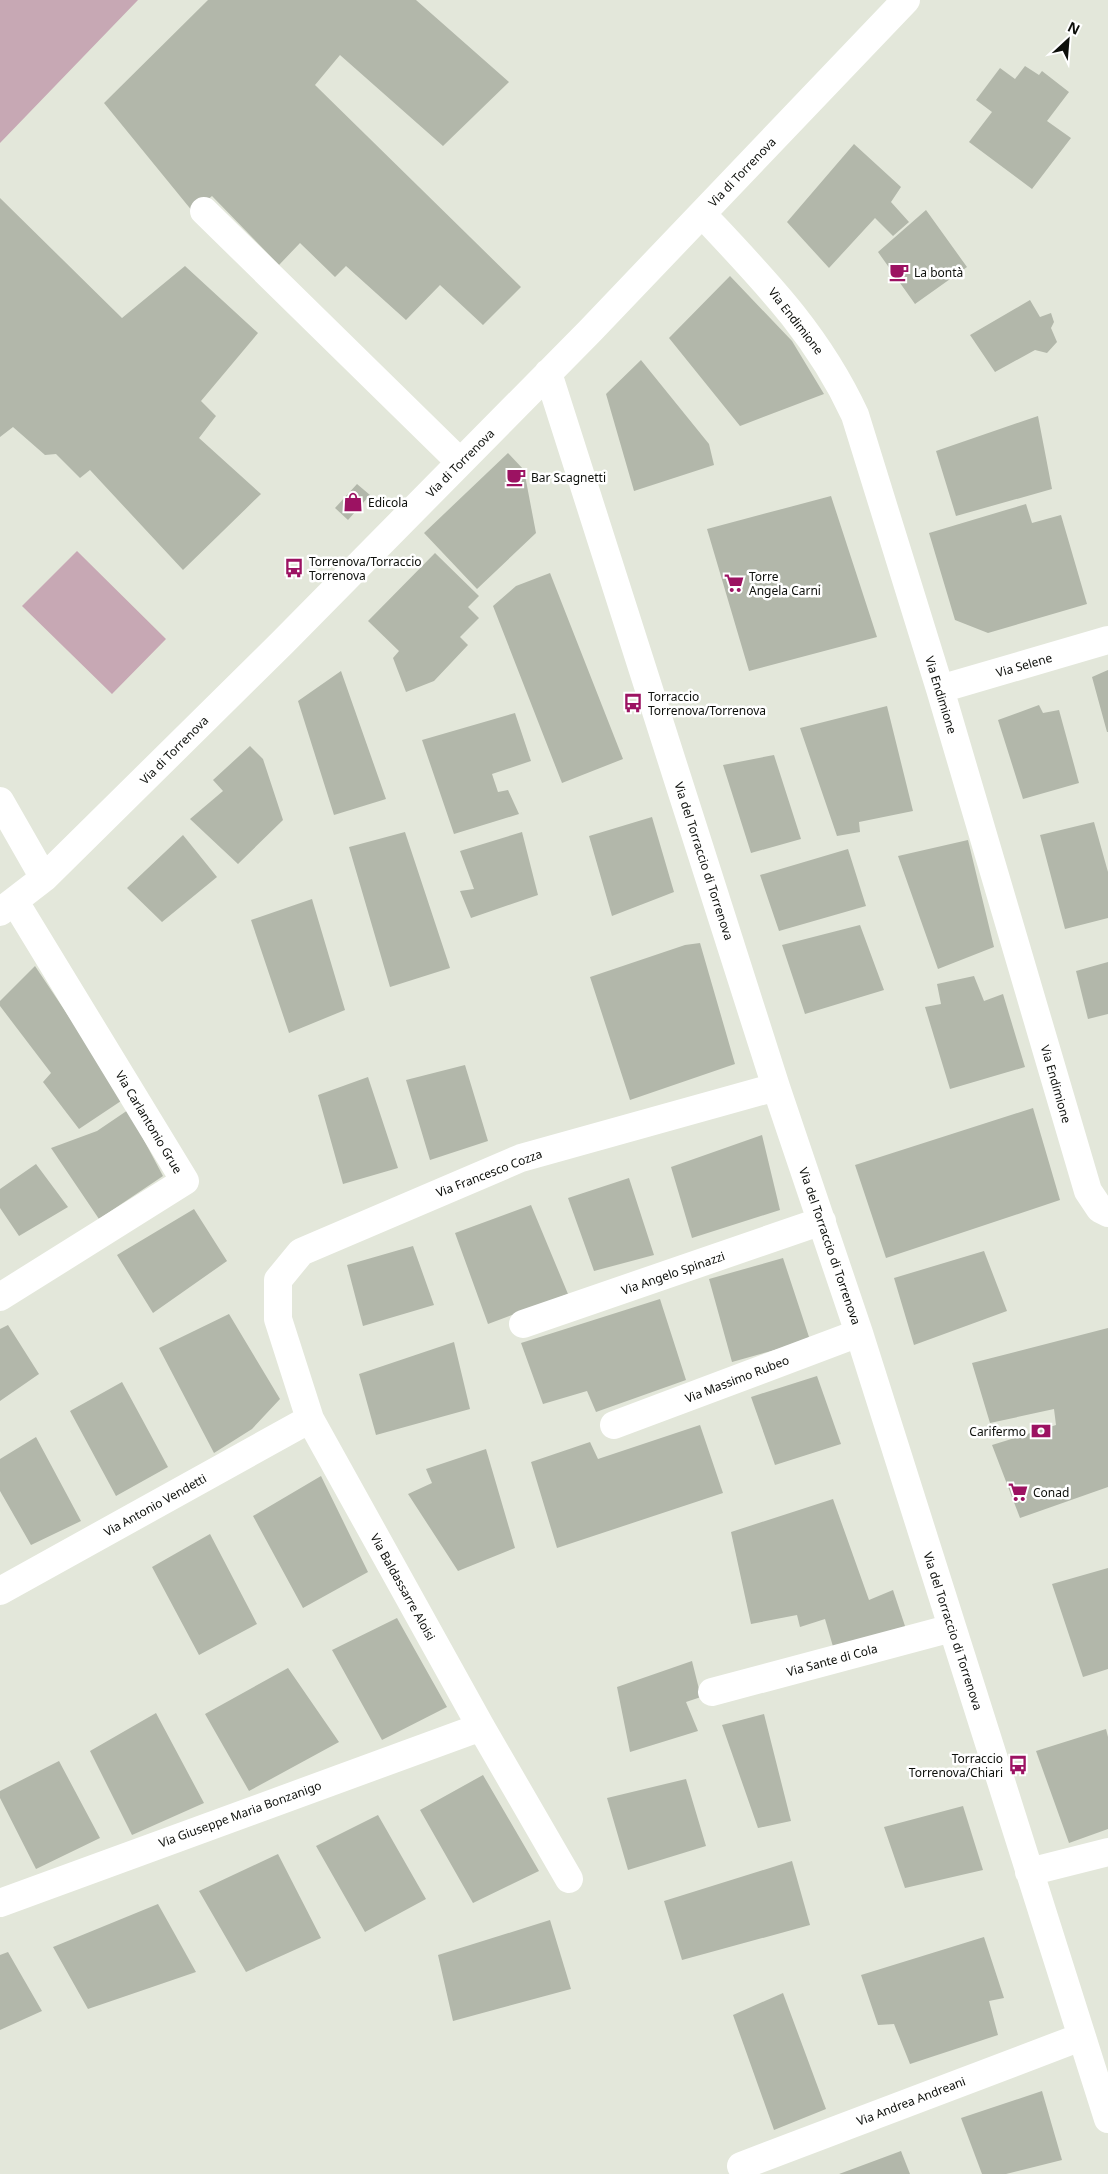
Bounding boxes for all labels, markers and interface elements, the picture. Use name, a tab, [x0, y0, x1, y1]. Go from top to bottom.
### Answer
north arrow	[1043, 15, 1093, 65]
text: N	[1065, 17, 1083, 39]
street label: Via di Torrenova	[704, 134, 780, 210]
cafe icon: La bontà	[888, 261, 910, 283]
place label: La bontà	[914, 264, 963, 281]
street label: Via Endimione	[765, 284, 828, 358]
street label: Via di Torrenova	[422, 425, 498, 501]
cafe icon: Bar Scagnetti	[505, 466, 527, 488]
place label: Bar Scagnetti	[531, 469, 606, 486]
shop icon: Edicola	[342, 491, 364, 513]
place label: Edicola	[368, 494, 408, 511]
place label: Torrenova/Torraccio Torrenova	[309, 553, 422, 584]
bus stop icon: Torrenova/Torraccio Torrenova	[283, 557, 305, 579]
place label: Torre Angela Carni	[749, 568, 821, 599]
supermarket icon: Torre Angela Carni	[723, 572, 745, 594]
street label: Via Selene	[994, 649, 1054, 681]
street label: Via Endimione	[921, 654, 961, 736]
place label: Torraccio Torrenova/Torrenova	[648, 688, 766, 719]
bus stop icon: Torraccio Torrenova/Torrenova	[622, 692, 644, 714]
street label: Via di Torrenova	[136, 712, 212, 788]
street label: Via del Torraccio di Torrenova	[670, 780, 738, 942]
street label: Via Endimione	[1037, 1043, 1075, 1125]
street label: Via Carlantonio Grue	[112, 1067, 187, 1177]
street label: Via Francesco Cozza	[433, 1145, 545, 1201]
street label: Via del Torraccio di Torrenova	[795, 1165, 865, 1327]
street label: Via Angelo Spinazzi	[619, 1247, 727, 1299]
street label: Via Massimo Rubeo	[682, 1351, 792, 1407]
bank icon: Carifermo	[1030, 1420, 1052, 1442]
place label: Carifermo	[969, 1423, 1026, 1440]
street label: Via Antonio Vendetti	[101, 1470, 209, 1540]
supermarket icon: Conad	[1007, 1481, 1029, 1503]
place label: Conad	[1033, 1484, 1069, 1501]
street label: Via Baldassarre Aloisi	[367, 1531, 439, 1643]
street label: Via del Torraccio di Torrenova	[919, 1550, 987, 1712]
street label: Via Sante di Cola	[785, 1640, 879, 1680]
place label: Torraccio Torrenova/Chiari	[909, 1750, 1003, 1781]
bus stop icon: Torraccio Torrenova/Chiari	[1007, 1754, 1029, 1776]
street label: Via Giuseppe Maria Bonzanigo	[156, 1777, 324, 1851]
street label: Via Andrea Andreani	[854, 2072, 968, 2130]

